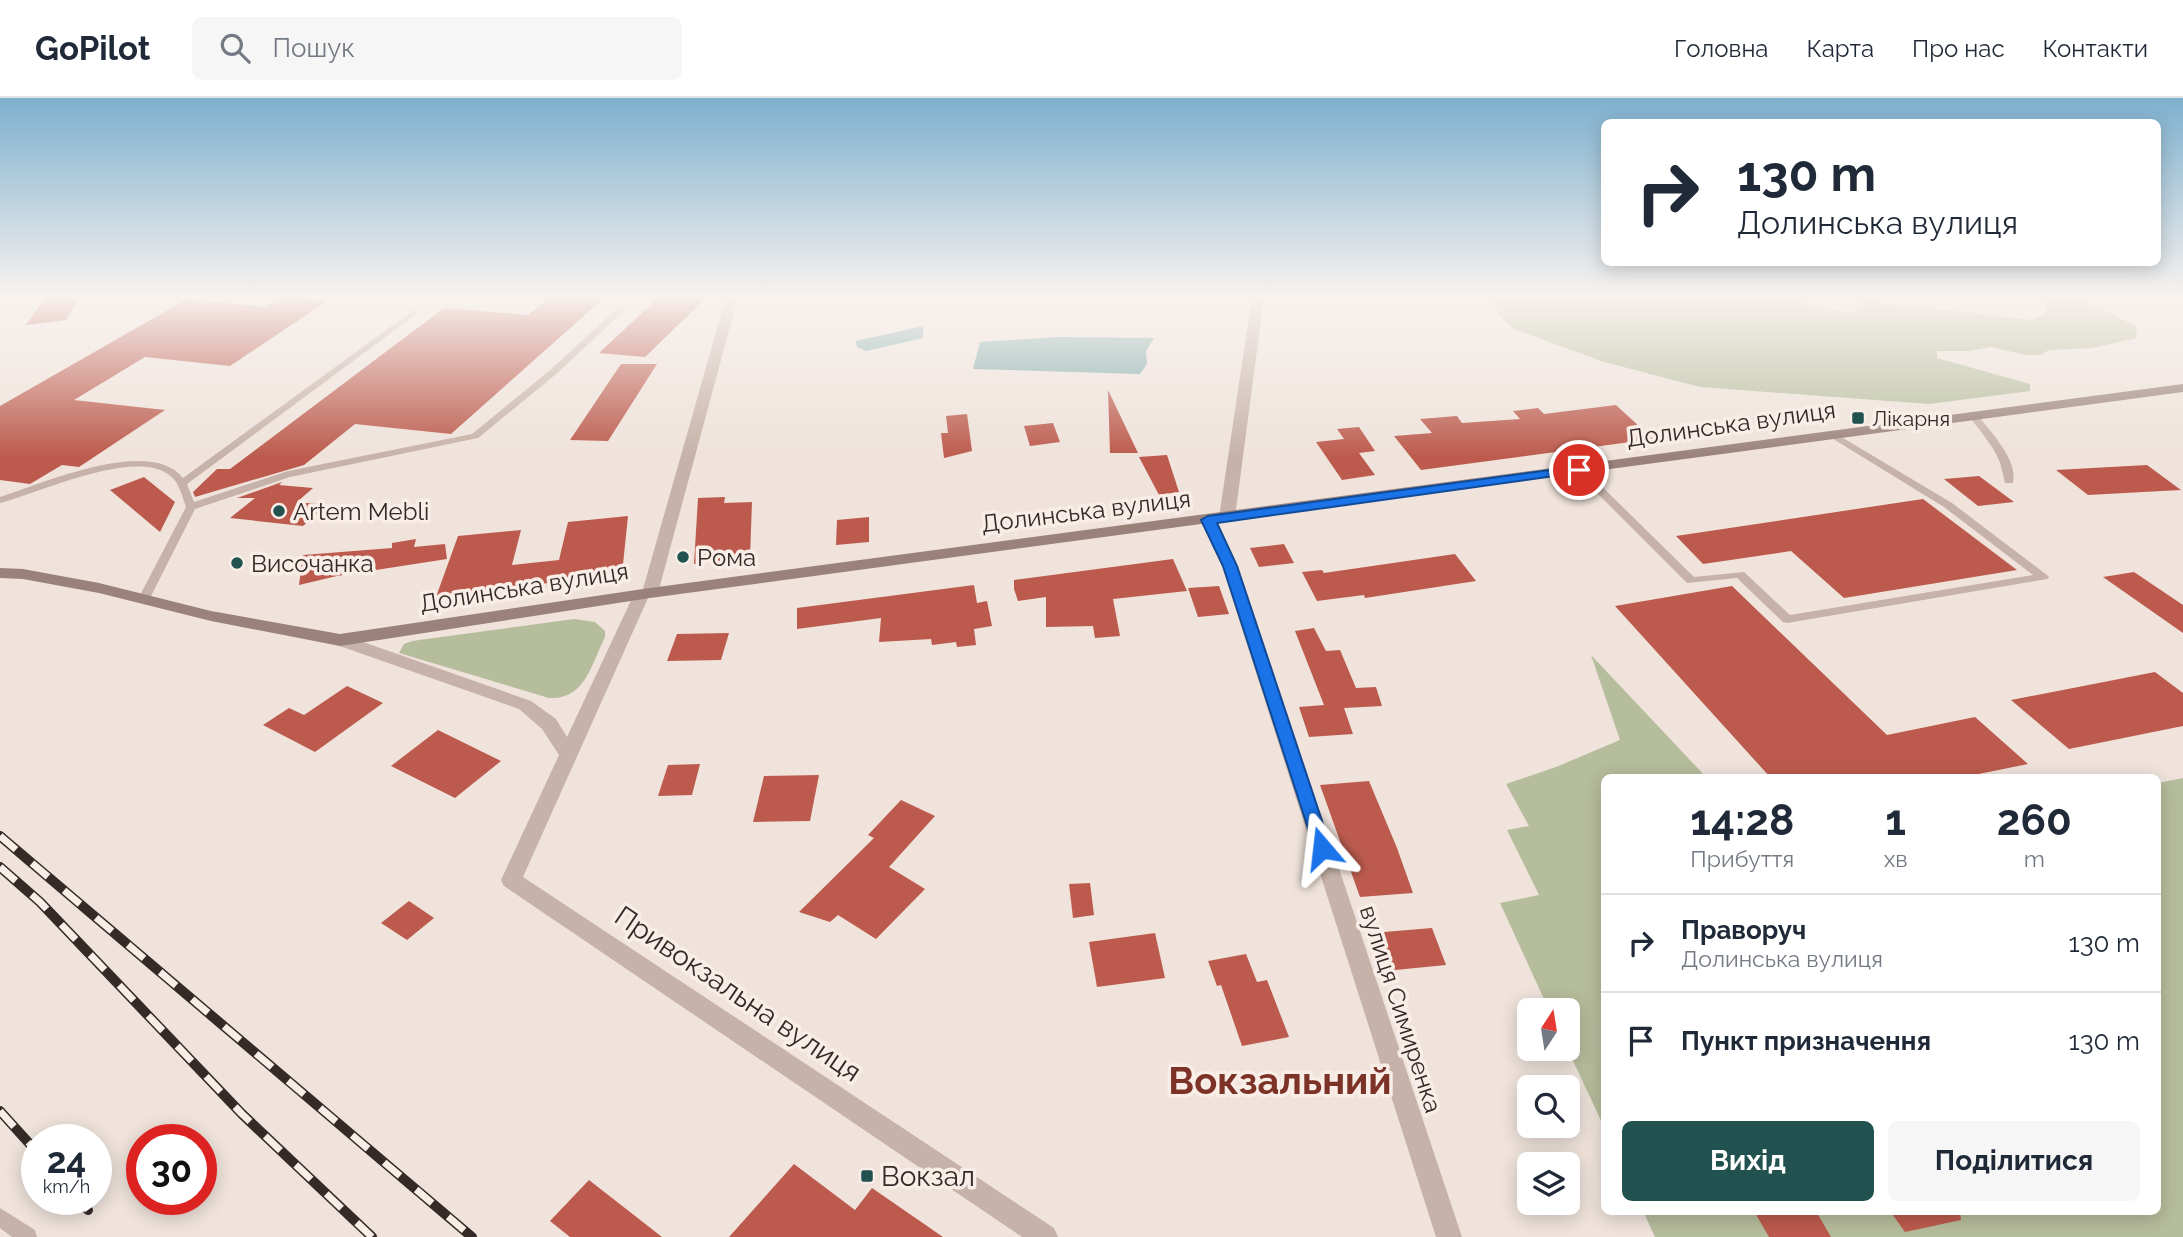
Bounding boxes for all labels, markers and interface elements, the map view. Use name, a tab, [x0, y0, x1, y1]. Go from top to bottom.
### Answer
search box	[192, 17, 682, 80]
text: GoPilot	[35, 29, 150, 68]
icon: search	[216, 29, 254, 67]
text: Пошук	[272, 33, 355, 63]
text: Головна	[1674, 34, 1768, 63]
text: Карта	[1806, 34, 1874, 63]
text: Про нас	[1912, 34, 2005, 63]
text: Контакти	[2043, 34, 2148, 63]
text: 130 m	[1737, 145, 1876, 202]
icon: right	[1622, 147, 1713, 238]
text: Долинська вулиця	[1737, 204, 2018, 241]
street label: Долинська вулиця	[1625, 395, 1837, 453]
place label: Лікарня	[1872, 406, 1950, 431]
marker: Лікарня	[1850, 410, 1866, 426]
pin	[1549, 440, 1609, 500]
icon: arrive	[1560, 451, 1598, 489]
street label: Долинська вулиця	[980, 484, 1192, 538]
place label: Artem Mebli	[293, 497, 429, 526]
marker: Artem Mebli	[271, 503, 287, 519]
place label: Рома	[697, 543, 756, 572]
place label: Височанка	[251, 549, 374, 578]
marker: Рома	[675, 549, 691, 565]
marker: Височанка	[229, 555, 245, 571]
street label: Долинська вулиця	[418, 556, 630, 618]
text: 14:28	[1690, 796, 1794, 845]
text: 1	[1885, 796, 1906, 845]
text: 260	[1997, 796, 2072, 845]
position arrow	[1285, 811, 1359, 885]
text: Прибуття	[1690, 845, 1794, 872]
text: хв	[1884, 845, 1908, 872]
text: m	[2024, 845, 2045, 872]
street label: Привокзальна вулиця	[609, 899, 867, 1089]
street label: вулиця Симиренка	[1354, 902, 1448, 1116]
text: Праворуч	[1681, 915, 1806, 945]
icon: right	[1622, 924, 1660, 962]
text: 130 m	[2069, 928, 2140, 958]
text: Долинська вулиця	[1681, 945, 1883, 972]
north arrow	[1517, 998, 1580, 1060]
map controls	[1517, 998, 1580, 1215]
icon: arrive	[1622, 1022, 1660, 1060]
text: Пункт призначення	[1681, 1026, 1931, 1056]
text: 130 m	[2069, 1026, 2140, 1056]
district label: Вокзальний	[1168, 1058, 1392, 1103]
button: search	[1517, 1075, 1580, 1138]
button: Вихід	[1622, 1121, 1874, 1201]
button: Поділитися	[1888, 1121, 2140, 1201]
speed limit sign: 30	[126, 1124, 217, 1215]
text: 24	[47, 1140, 86, 1181]
button: layers	[1517, 1152, 1580, 1215]
place label: Вокзал	[881, 1160, 975, 1193]
marker: Вокзал	[859, 1168, 875, 1184]
text: km/h	[43, 1176, 90, 1197]

